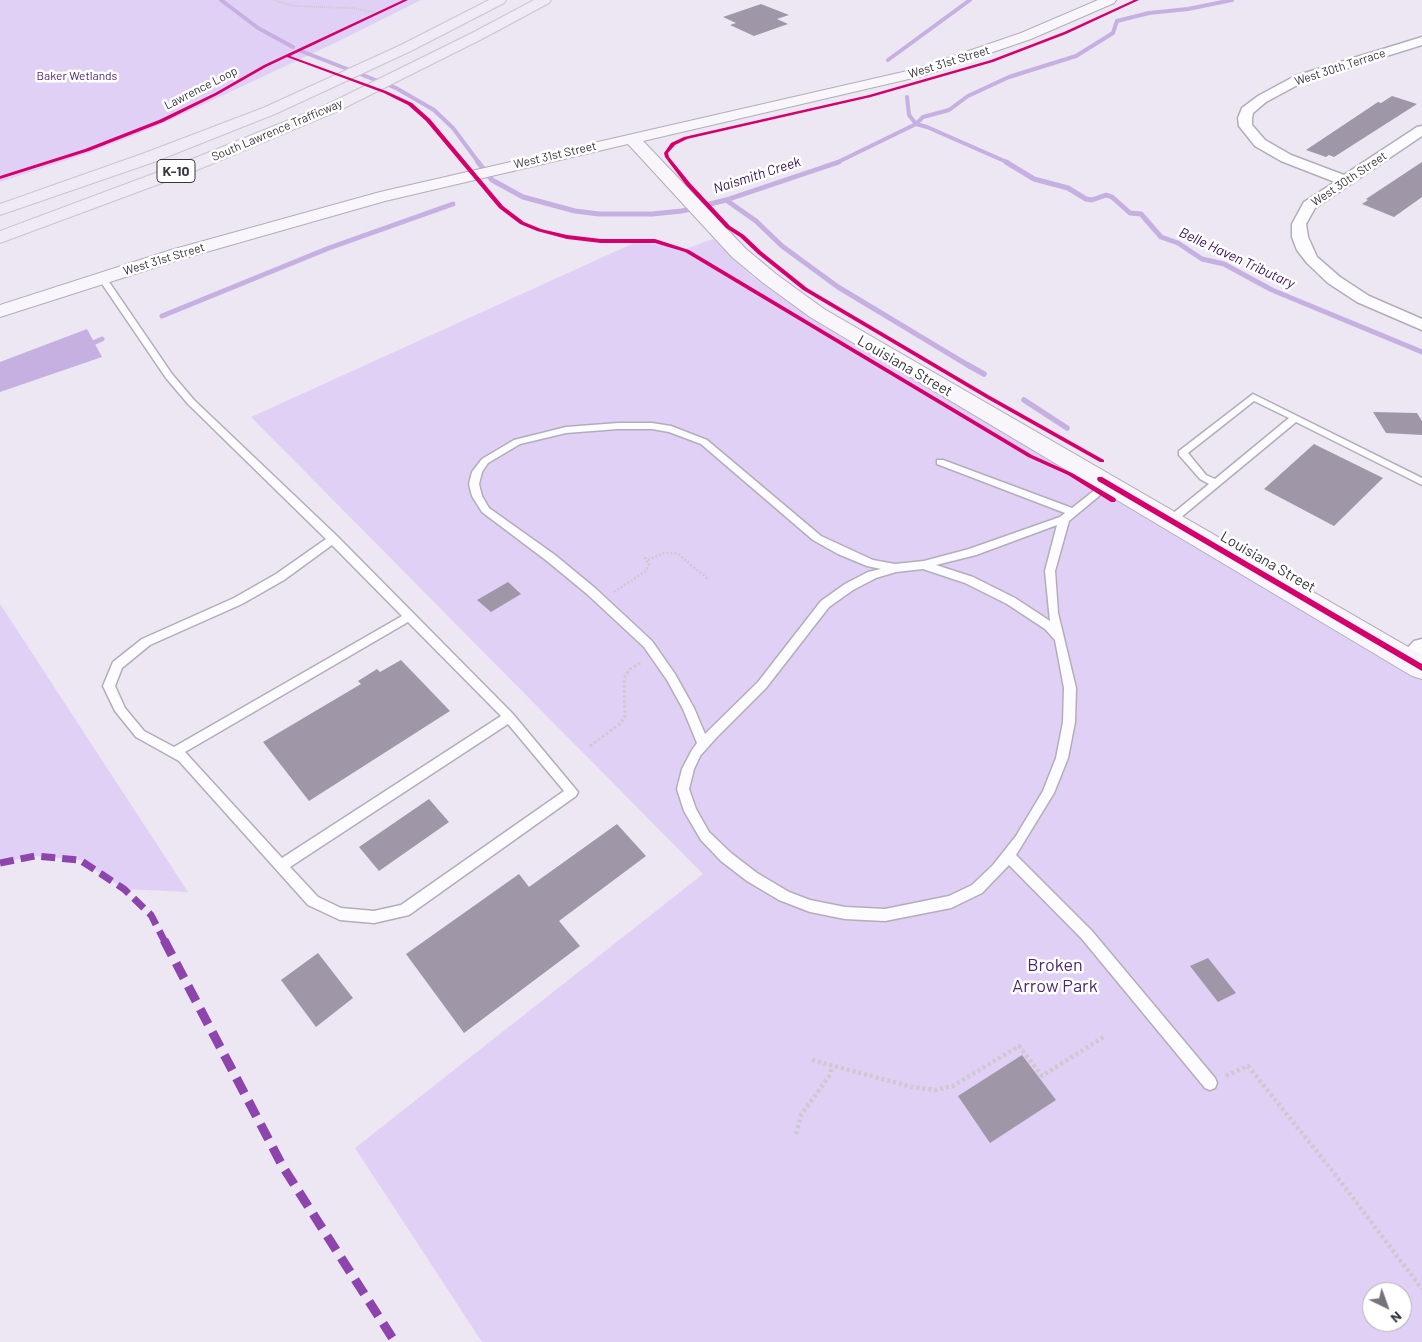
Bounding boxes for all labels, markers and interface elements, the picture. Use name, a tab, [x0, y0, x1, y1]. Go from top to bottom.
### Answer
street label: West 31st Street	[907, 43, 991, 81]
street label: West 30th Terrace	[1293, 46, 1387, 88]
street label: Lawrence Loop	[162, 63, 240, 113]
park label: Baker Wetlands	[37, 69, 117, 83]
street label: South Lawrence Trafficway	[209, 96, 345, 164]
street label: West 31st Street	[512, 138, 598, 172]
street label: West 30th Street	[1309, 149, 1389, 209]
water label: Naismith Creek	[711, 153, 803, 197]
road number: K-10	[157, 160, 195, 182]
water label: Belle Haven Tributary	[1177, 224, 1297, 292]
street label: West 31st Street	[122, 240, 206, 278]
street label: Louisiana Street	[854, 331, 956, 401]
street label: Louisiana Street	[1217, 527, 1319, 597]
park label: Broken Arrow Park	[1012, 954, 1098, 996]
north arrow	[1362, 1282, 1412, 1332]
text: N	[1388, 1308, 1406, 1327]

